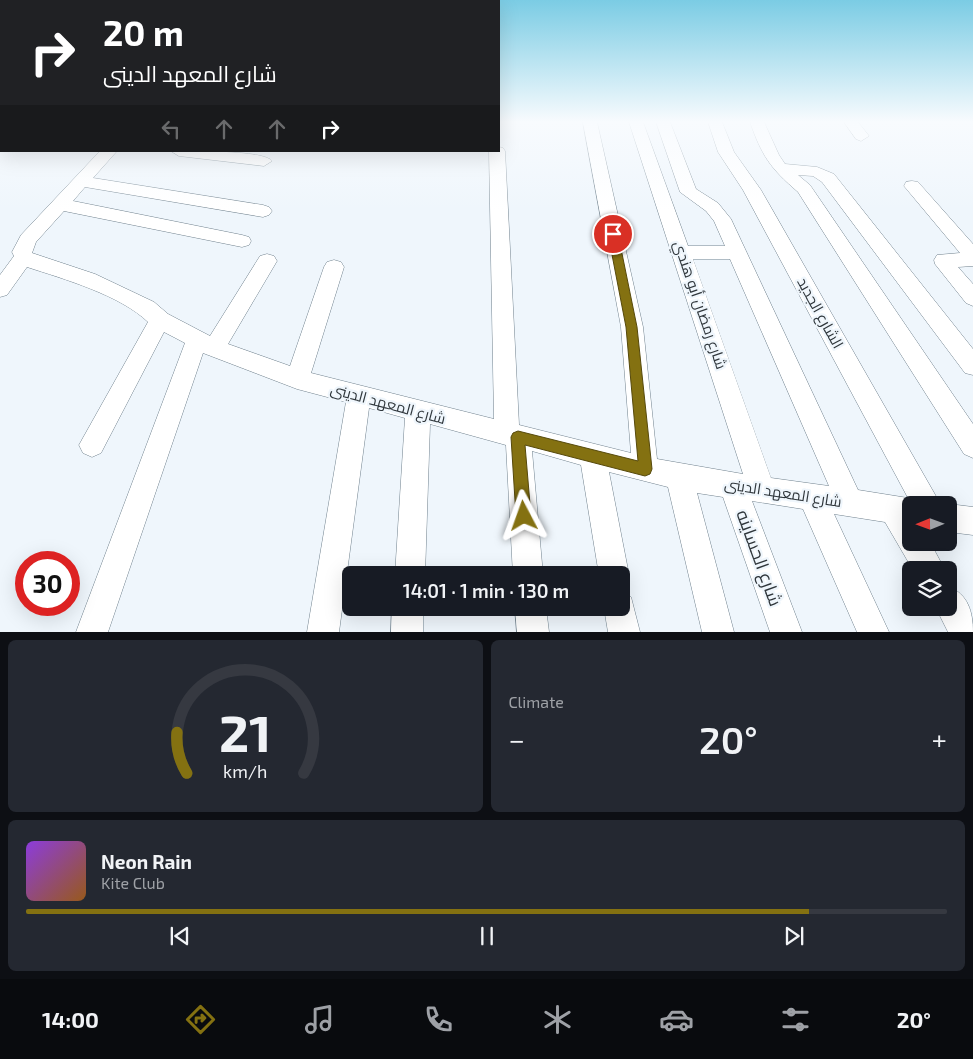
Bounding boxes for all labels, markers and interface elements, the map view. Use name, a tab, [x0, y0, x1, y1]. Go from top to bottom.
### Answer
text: 20 m	[103, 11, 184, 53]
icon: right	[20, 20, 85, 85]
text: شارع المعهد الدينى	[103, 60, 277, 86]
icon: left	[157, 115, 185, 143]
icon: ahead	[210, 115, 238, 143]
icon: ahead	[263, 115, 291, 143]
icon: right	[316, 115, 344, 143]
pin	[592, 213, 634, 255]
icon: arrive	[599, 220, 627, 248]
street label: شارع رمضان أبو هندي	[667, 238, 731, 372]
street label: الشارع الجديد	[791, 274, 848, 353]
street label: شارع المعهد الدينى	[328, 379, 448, 430]
street label: شارع المعهد الدينى	[723, 474, 843, 513]
position arrow	[497, 489, 549, 541]
north arrow	[902, 496, 958, 551]
map controls	[902, 496, 957, 616]
street label: شارع الحساينه	[730, 507, 788, 609]
speed limit sign: 30	[15, 551, 80, 616]
button: layers	[902, 561, 957, 616]
text: 14:01 · 1 min · 130 m	[403, 579, 569, 602]
text: Climate	[509, 692, 564, 711]
text: 21	[219, 700, 272, 762]
text: 20°	[699, 716, 758, 762]
text: −	[509, 722, 525, 756]
text: +	[932, 722, 947, 756]
text: km/h	[223, 760, 267, 782]
text: Neon Rain	[101, 850, 192, 873]
text: Kite Club	[101, 873, 165, 892]
icon: previous	[166, 922, 194, 950]
icon: pause	[473, 922, 501, 950]
icon: next	[780, 922, 808, 950]
icon: directions	[183, 1002, 218, 1037]
icon: music	[302, 1002, 337, 1037]
icon: phone	[421, 1002, 456, 1037]
icon: climate	[540, 1002, 575, 1037]
icon: car	[659, 1002, 694, 1037]
icon: filters	[778, 1002, 813, 1037]
text: 14:00	[42, 1006, 99, 1032]
text: 20°	[897, 1006, 931, 1032]

